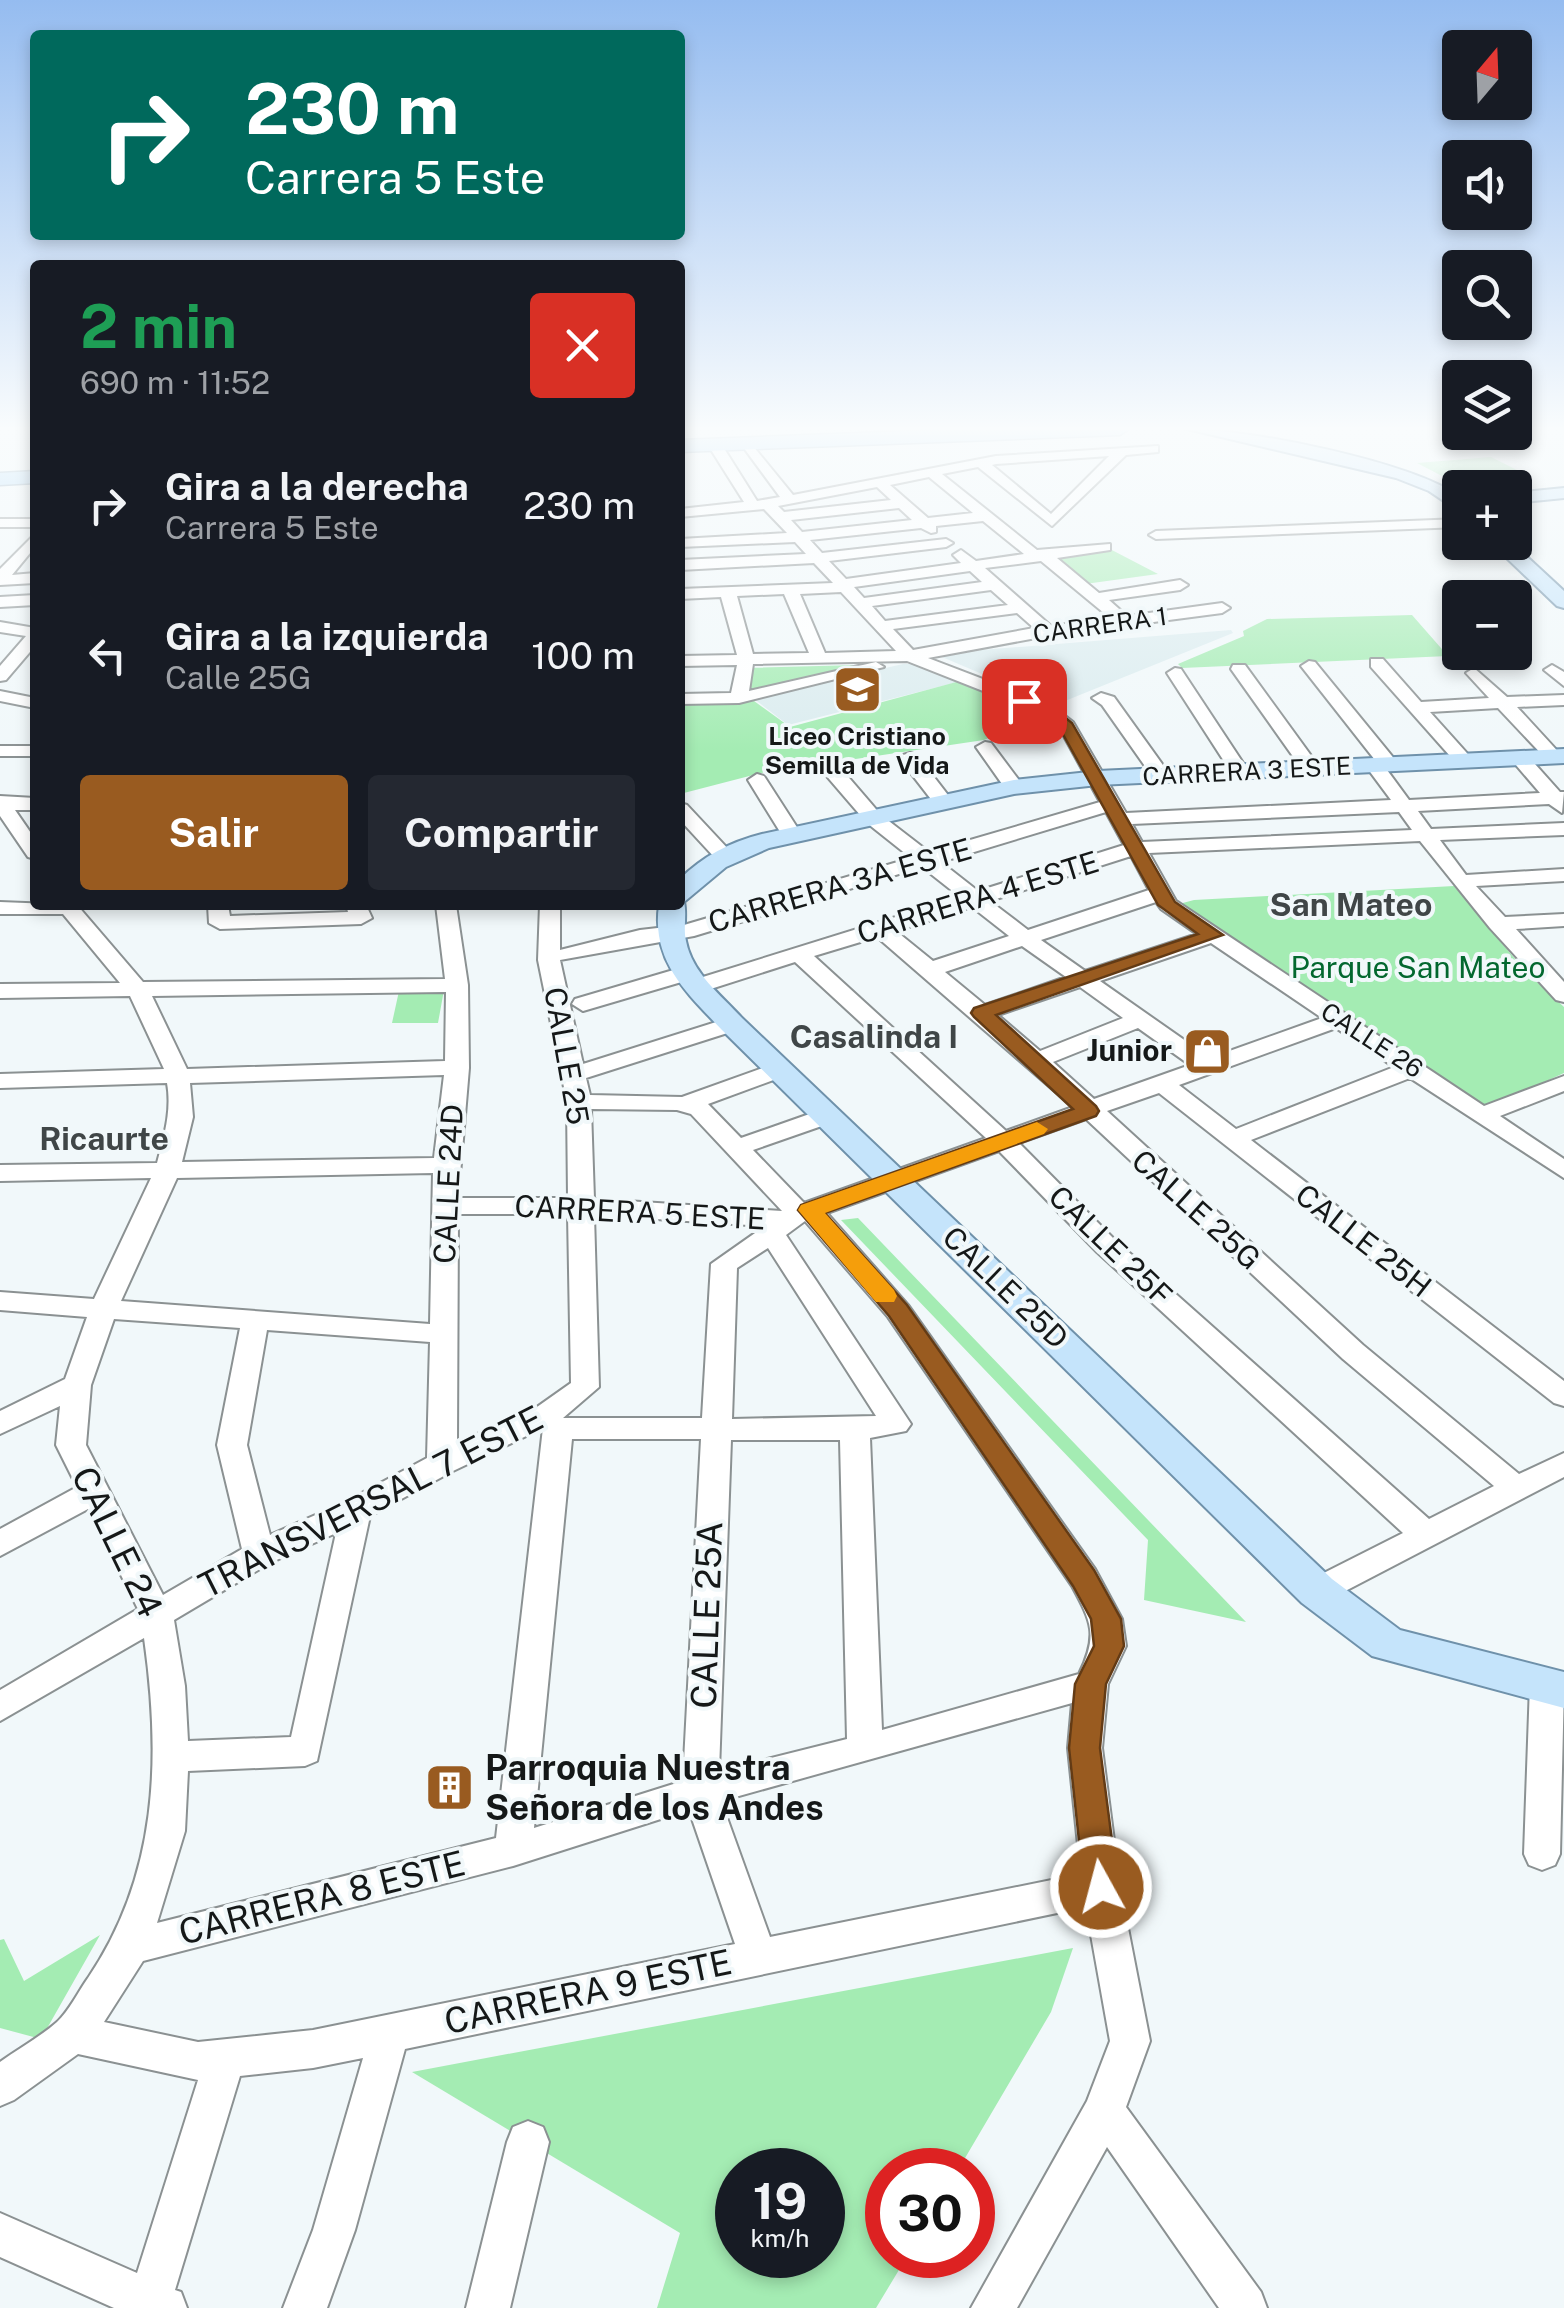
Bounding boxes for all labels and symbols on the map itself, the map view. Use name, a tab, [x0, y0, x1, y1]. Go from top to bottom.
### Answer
north arrow	[1442, 30, 1532, 120]
street label: CARRERA 1	[1031, 601, 1169, 649]
pin	[982, 659, 1067, 744]
school or university icon: Liceo Cristiano Semilla de Vida	[831, 664, 883, 716]
place label: Liceo Cristiano Semilla de Vida	[765, 721, 949, 780]
street label: CARRERA 3 ESTE	[1142, 751, 1352, 791]
street label: CARRERA 3A ESTE	[704, 830, 976, 940]
street label: CARRERA 4 ESTE	[853, 843, 1103, 951]
district label: San Mateo	[1270, 886, 1432, 923]
park label: Parque San Mateo	[1290, 949, 1546, 985]
street label: CALLE 25	[537, 984, 597, 1127]
street label: CALLE 26	[1315, 996, 1429, 1084]
district label: Casalinda I	[790, 1018, 958, 1055]
shop icon: Junior	[1181, 1025, 1233, 1077]
place label: Junior	[1087, 1032, 1172, 1068]
street label: CALLE 24D	[426, 1103, 470, 1265]
district label: Ricaurte	[39, 1120, 169, 1157]
street label: CALLE 25G	[1125, 1142, 1269, 1277]
street label: CALLE 25H	[1289, 1176, 1439, 1304]
street label: CALLE 25F	[1042, 1178, 1180, 1313]
street label: CARRERA 5 ESTE	[514, 1187, 766, 1237]
street label: CALLE 25D	[936, 1219, 1076, 1356]
street label: TRANSVERSAL 7 ESTE	[192, 1397, 549, 1606]
street label: CALLE 24	[64, 1460, 171, 1624]
street label: CALLE 25A	[683, 1521, 730, 1709]
place label: Parroquia Nuestra Señora de los Andes	[485, 1747, 824, 1828]
building icon: Parroquia Nuestra Señora de los Andes	[424, 1762, 476, 1814]
position arrow	[1049, 1835, 1153, 1939]
street label: CARRERA 8 ESTE	[175, 1842, 469, 1953]
street label: CARRERA 9 ESTE	[441, 1941, 735, 2042]
speed limit sign: 30	[865, 2148, 995, 2278]

